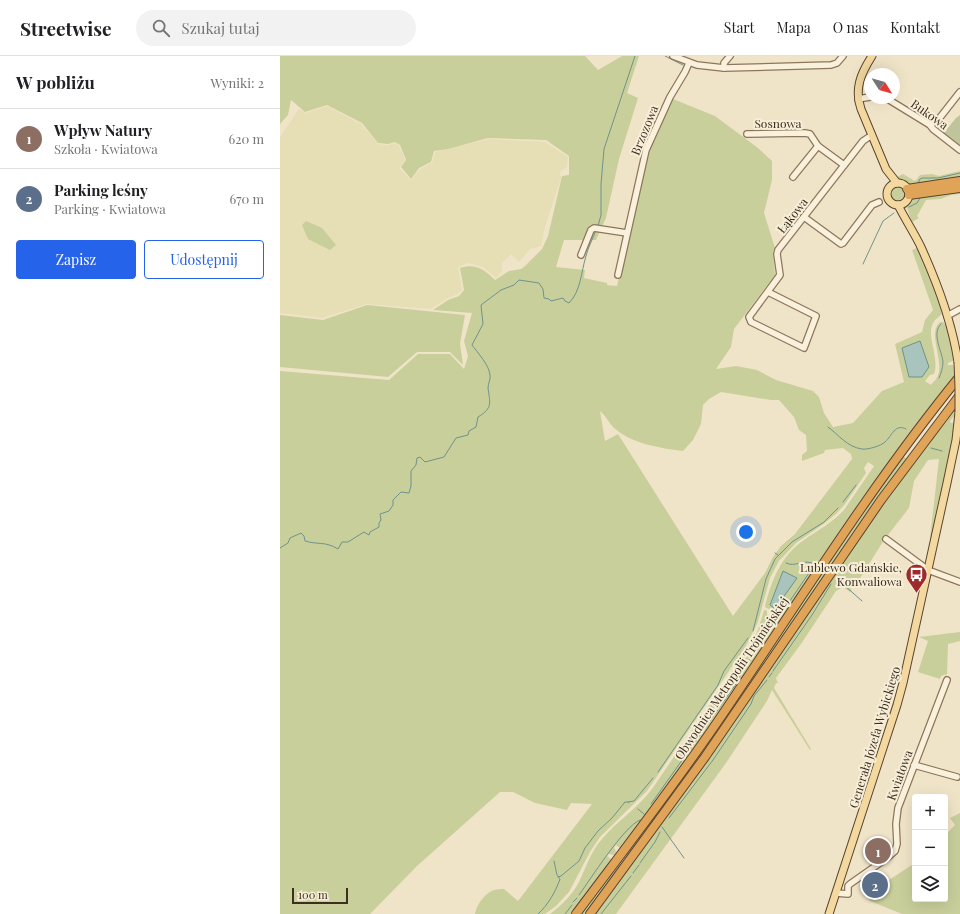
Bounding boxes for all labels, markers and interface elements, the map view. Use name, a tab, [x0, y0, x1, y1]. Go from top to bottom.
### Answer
search box	[136, 10, 416, 46]
text: Streetwise	[20, 15, 112, 41]
icon: search	[150, 17, 172, 39]
text: Szukaj tutaj	[182, 18, 259, 38]
text: Start	[724, 18, 755, 37]
text: Mapa	[777, 18, 811, 37]
text: O nas	[833, 18, 868, 37]
text: Kontakt	[890, 18, 940, 37]
north arrow	[864, 68, 900, 104]
text: W pobliżu	[16, 71, 95, 93]
text: Wyniki: 2	[210, 74, 264, 91]
street label: Bukowa	[908, 95, 952, 133]
street label: Brzozowa	[627, 103, 661, 157]
street label: Sosnowa	[754, 115, 802, 131]
text: Wpływ Natury	[54, 120, 152, 140]
text: 1	[27, 130, 31, 147]
text: 620 m	[228, 130, 264, 147]
text: Szkoła · Kwiatowa	[54, 140, 158, 157]
text: Parking leśny	[54, 180, 148, 200]
text: 2	[26, 190, 32, 207]
text: 670 m	[229, 190, 264, 207]
street label: Łąkowa	[773, 194, 811, 236]
text: Parking · Kwiatowa	[54, 200, 166, 217]
button: Zapisz	[16, 240, 136, 279]
button: Udostępnij	[144, 240, 264, 279]
your location	[736, 522, 756, 542]
place label: Lublewo Gdańskie, Konwaliowa	[800, 559, 902, 589]
bus stop icon: Lublewo Gdańskie, Konwaliowa	[904, 561, 930, 594]
street label: Obwodnica Metropolii Trójmiejskiej	[670, 594, 792, 762]
street label: Generała Józefa Wybickiego	[845, 664, 903, 810]
street label: Kwiatowa	[883, 748, 915, 802]
map controls	[912, 794, 948, 902]
button: +	[912, 794, 948, 830]
button: −	[912, 830, 948, 866]
pin: 1	[865, 836, 891, 866]
button: layers	[912, 866, 948, 902]
pin: 2	[862, 870, 888, 900]
scale bar	[292, 886, 348, 905]
text: 100 m	[298, 887, 328, 902]

